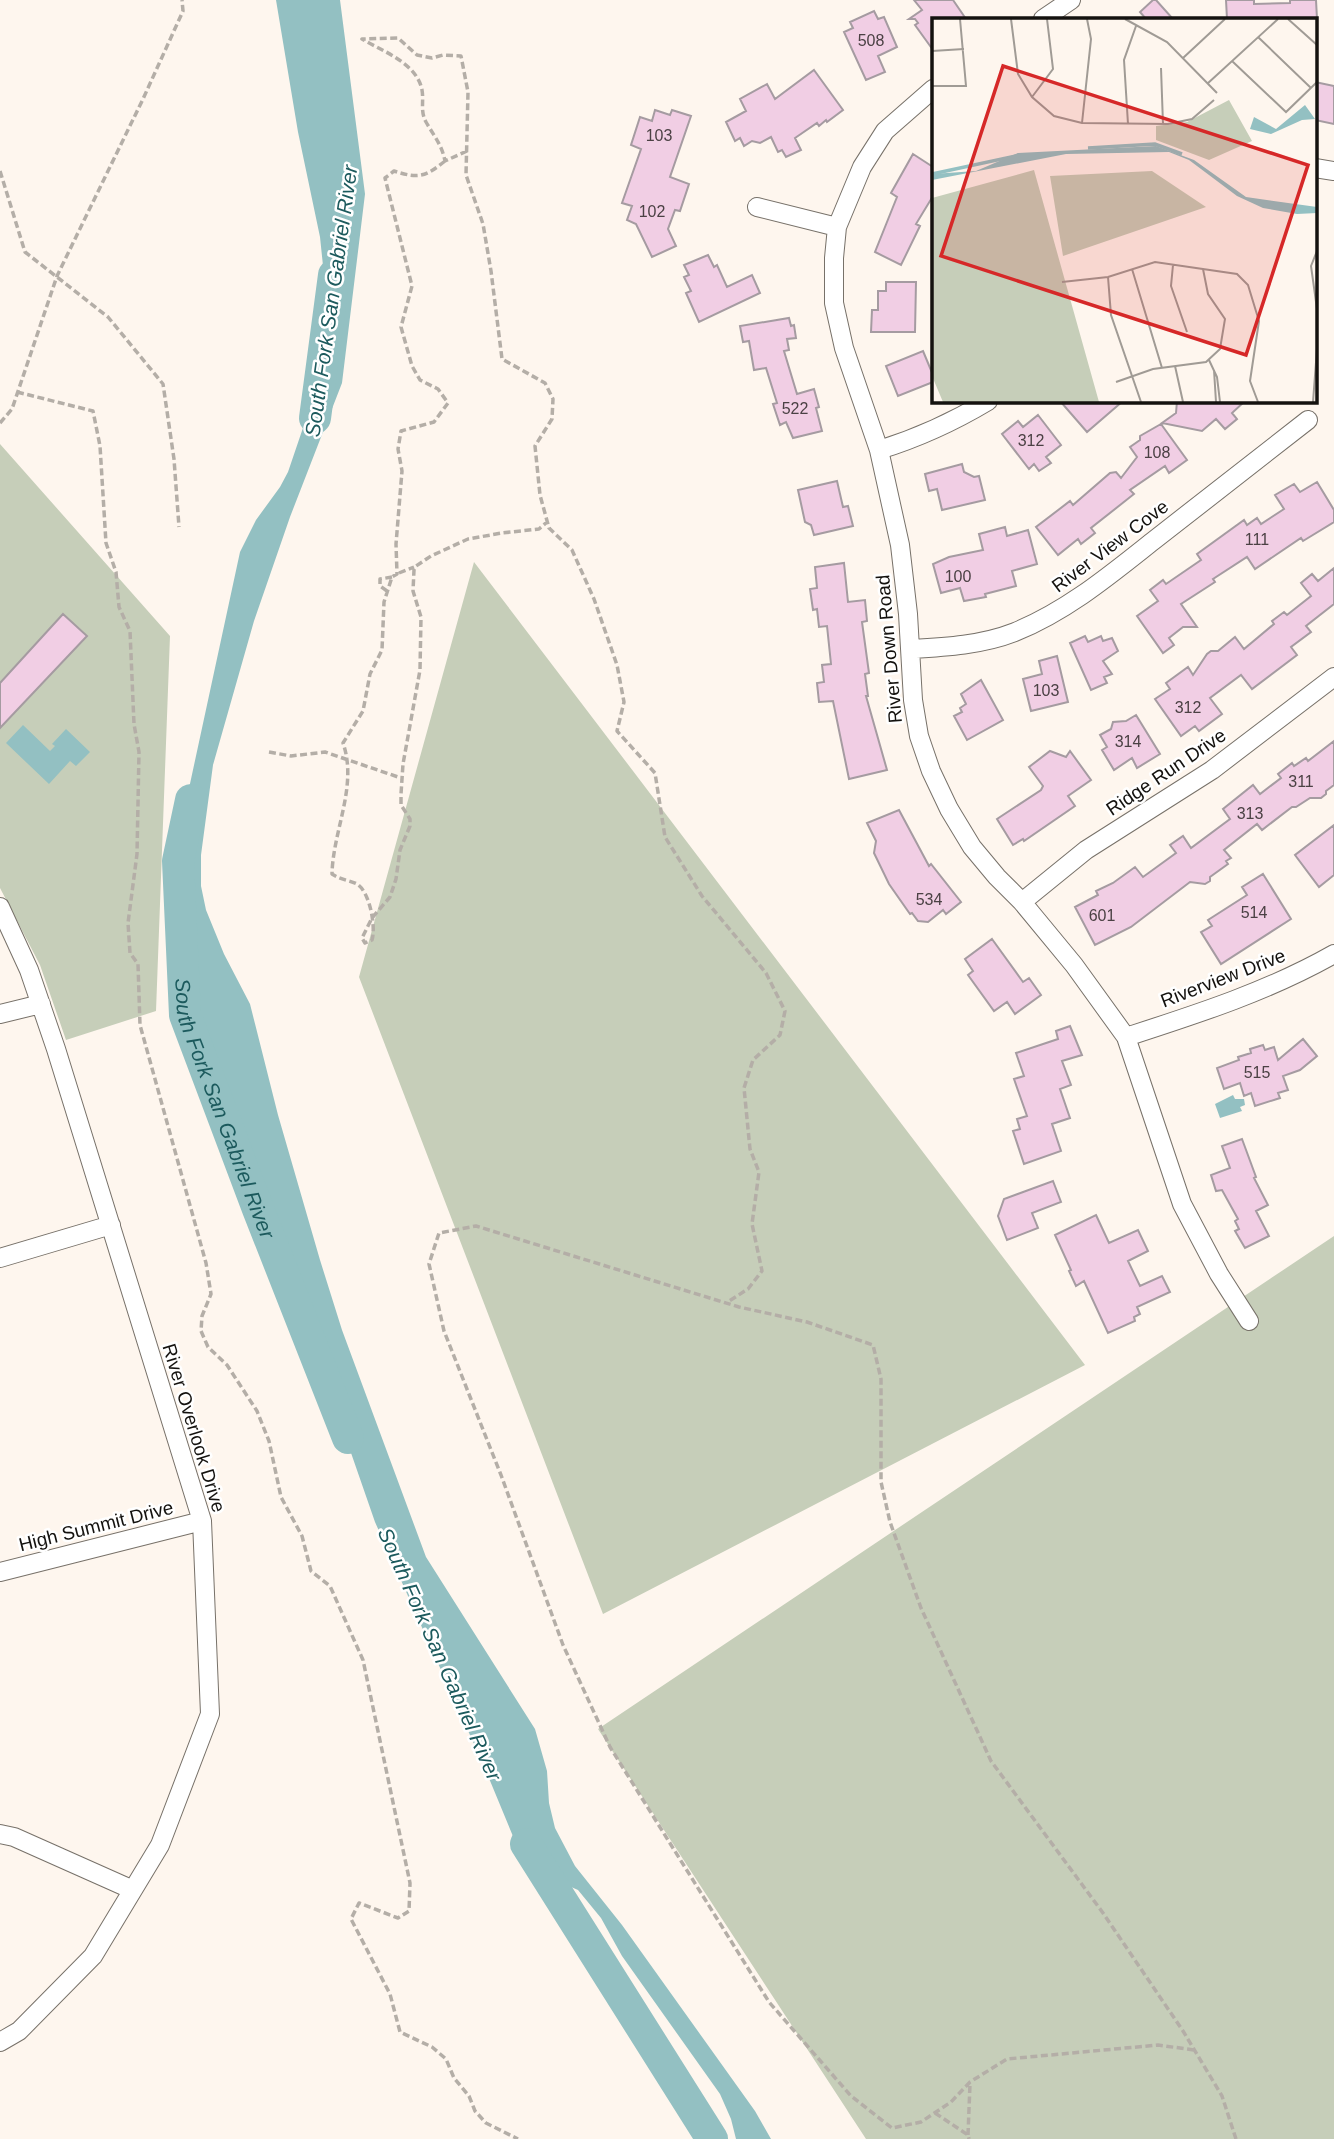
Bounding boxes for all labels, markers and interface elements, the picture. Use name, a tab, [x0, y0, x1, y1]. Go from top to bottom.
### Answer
inset map	[932, 18, 1316, 402]
house number: 508	[858, 32, 884, 49]
house number: 103	[646, 127, 672, 144]
water label: South Fork San Gabriel River	[301, 163, 362, 438]
house number: 102	[639, 203, 665, 220]
house number: 522	[782, 400, 808, 417]
house number: 312	[1018, 432, 1044, 449]
house number: 108	[1144, 444, 1170, 461]
street label: River View Cove	[1048, 495, 1172, 597]
house number: 111	[1245, 531, 1269, 548]
house number: 100	[945, 568, 971, 585]
street label: River Down Road	[872, 574, 906, 724]
house number: 103	[1033, 682, 1059, 699]
house number: 312	[1175, 699, 1201, 716]
street label: Ridge Run Drive	[1102, 724, 1230, 820]
house number: 314	[1115, 733, 1141, 750]
house number: 311	[1288, 773, 1314, 790]
house number: 313	[1237, 805, 1263, 822]
house number: 534	[916, 891, 942, 908]
house number: 514	[1241, 904, 1267, 921]
house number: 601	[1089, 907, 1115, 924]
street label: Riverview Drive	[1158, 945, 1288, 1011]
water label: South Fork San Gabriel River	[172, 978, 280, 1242]
house number: 515	[1244, 1064, 1270, 1081]
street label: River Overlook Drive	[158, 1341, 230, 1515]
street label: High Summit Drive	[17, 1497, 175, 1555]
water label: South Fork San Gabriel River	[374, 1524, 507, 1785]

